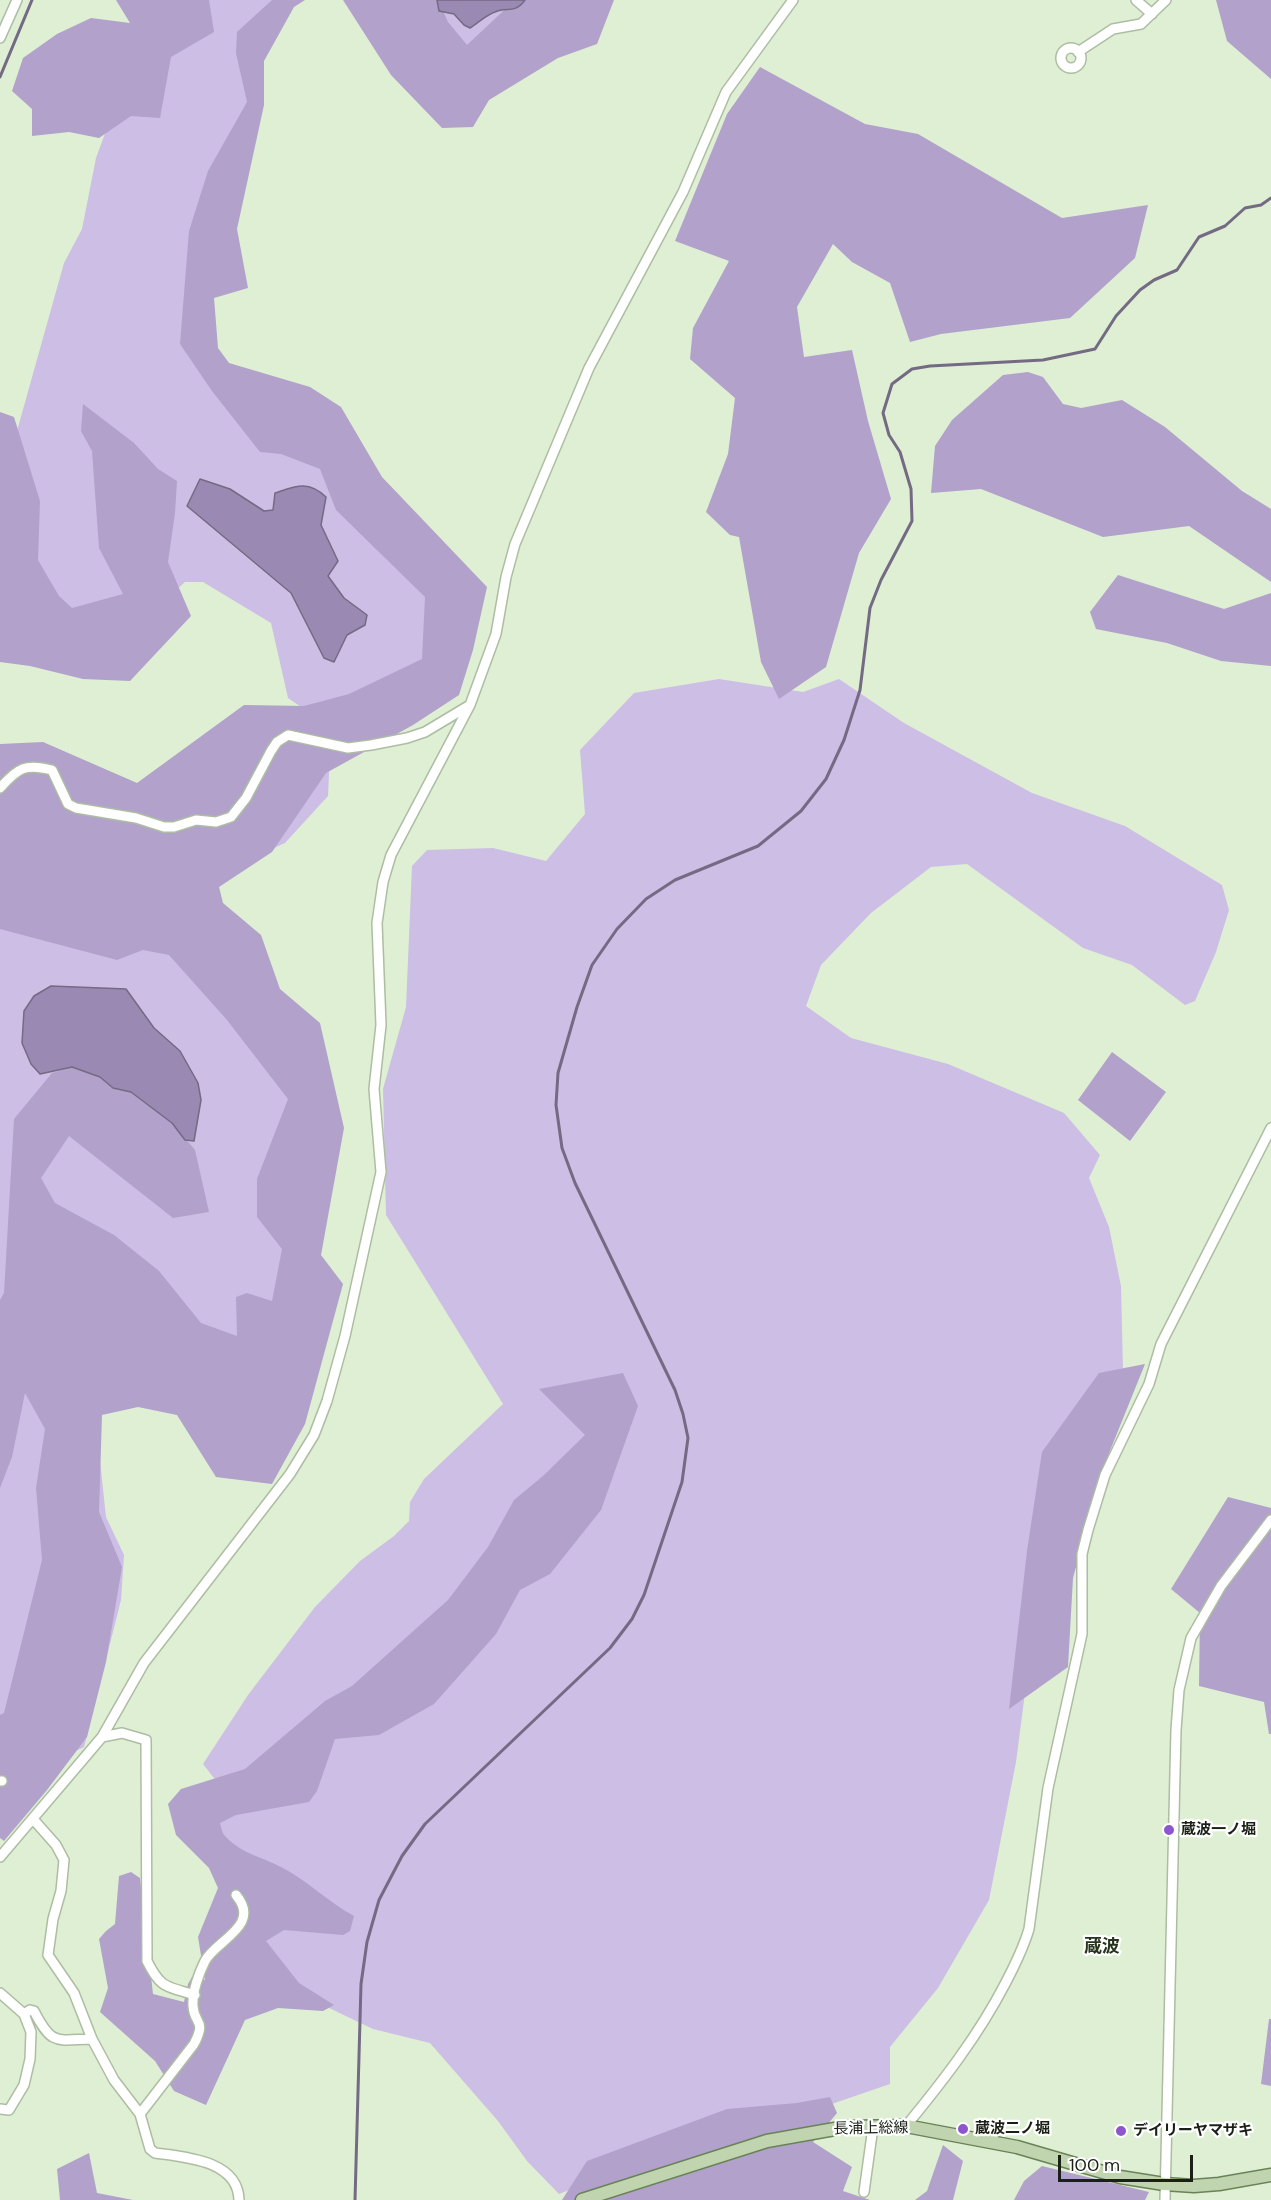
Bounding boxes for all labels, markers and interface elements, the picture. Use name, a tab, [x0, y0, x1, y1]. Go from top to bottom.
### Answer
place label: 蔵波一ノ堀	[1181, 1821, 1256, 1839]
marker: 蔵波一ノ堀	[1162, 1823, 1176, 1837]
district label: 蔵波	[1084, 1936, 1120, 1958]
street label: 長浦上総線	[833, 2119, 909, 2139]
place label: 蔵波二ノ堀	[975, 2120, 1050, 2138]
marker: 蔵波二ノ堀	[956, 2122, 970, 2136]
place label: デイリーヤマザキ	[1133, 2122, 1253, 2140]
marker: デイリーヤマザキ	[1114, 2124, 1128, 2138]
scale bar	[1061, 2143, 1196, 2181]
text: 100 m	[1069, 2153, 1120, 2177]

